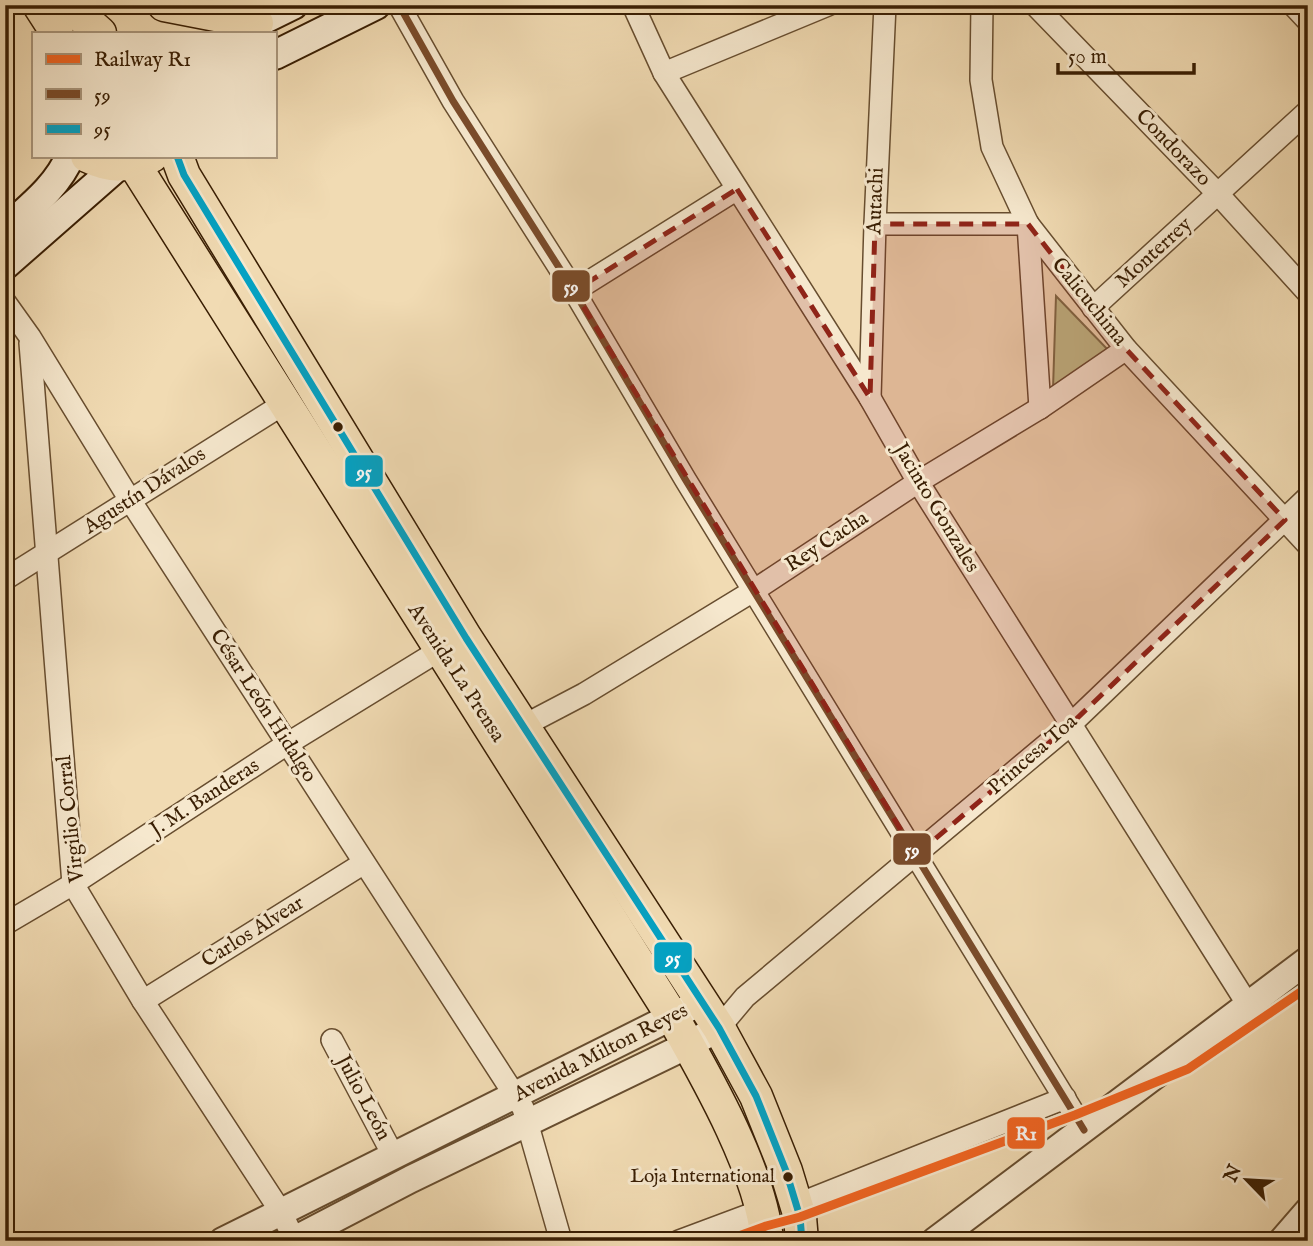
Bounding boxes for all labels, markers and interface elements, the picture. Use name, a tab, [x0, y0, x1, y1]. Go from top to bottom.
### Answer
legend	[32, 32, 276, 158]
scale bar	[1058, 32, 1194, 76]
text: 50 m	[1068, 44, 1107, 71]
text: Railway R1	[94, 47, 191, 74]
text: 59	[94, 83, 111, 110]
street label: Condorazo	[1129, 103, 1217, 193]
text: 95	[93, 117, 111, 144]
street label: Autachi	[861, 167, 891, 236]
street label: Monterrey	[1110, 211, 1199, 295]
street label: Calicuchima	[1045, 252, 1134, 353]
line badge: 59	[551, 269, 591, 303]
text: 59	[563, 276, 579, 300]
unlabelled marker	[331, 420, 345, 434]
street label: Jacinto Gonzales	[886, 437, 985, 578]
street label: Agustín Dávalos	[78, 441, 211, 541]
line badge: 95	[344, 454, 384, 488]
text: 95	[355, 461, 372, 485]
street label: Rey Cacha	[780, 505, 874, 579]
street label: Avenida La Prensa	[401, 598, 511, 748]
street label: César León Hidalgo	[203, 624, 323, 788]
street label: Princesa Toa	[983, 708, 1084, 801]
street label: J. M. Banderas	[144, 753, 265, 844]
street label: Virgilio Corral	[51, 754, 91, 885]
line badge: 59	[892, 832, 932, 866]
text: 59	[904, 839, 920, 863]
street label: Carlos Alvear	[197, 890, 310, 974]
line badge: 95	[653, 941, 693, 974]
text: 95	[664, 947, 681, 971]
street label: Avenida Milton Reyes	[508, 997, 693, 1109]
street label: Julio León	[328, 1049, 397, 1146]
line badge: R1	[1006, 1116, 1046, 1150]
text: R1	[1015, 1123, 1037, 1147]
north arrow	[1212, 1144, 1282, 1214]
text: N	[1219, 1161, 1248, 1187]
place label: Loja International	[630, 1165, 776, 1189]
marker: Loja International	[781, 1170, 795, 1184]

